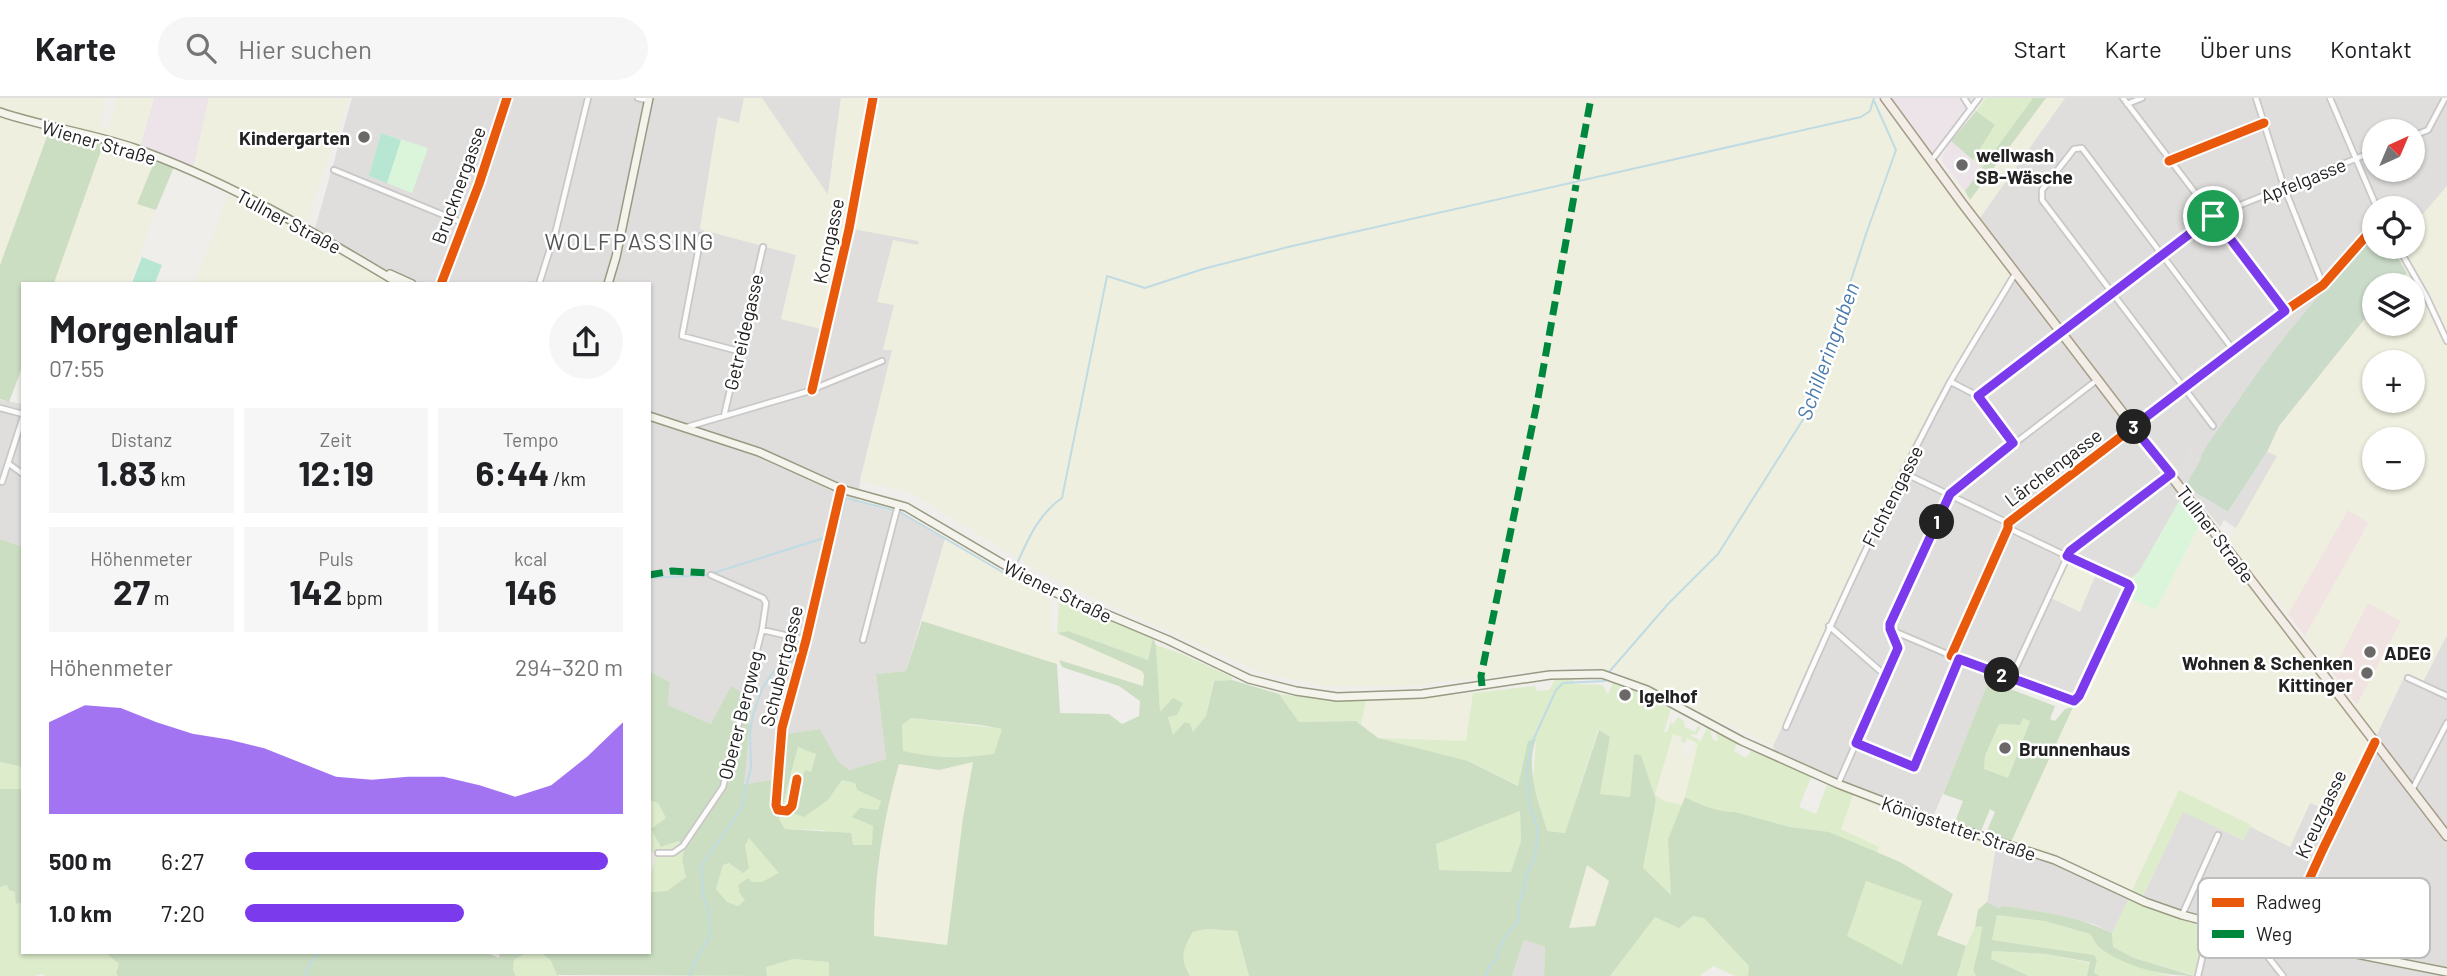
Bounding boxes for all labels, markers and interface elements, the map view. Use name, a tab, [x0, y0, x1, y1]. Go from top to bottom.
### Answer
search box	[158, 17, 648, 80]
text: Karte	[35, 28, 116, 68]
icon: search	[182, 29, 220, 67]
text: Hier suchen	[238, 33, 372, 64]
text: Start	[2014, 34, 2067, 63]
text: Karte	[2105, 34, 2162, 63]
text: Über uns	[2200, 34, 2292, 63]
text: Kontakt	[2330, 34, 2412, 63]
street label: Wiener Straße	[39, 115, 159, 169]
north arrow	[2362, 119, 2426, 182]
map controls	[2362, 119, 2425, 490]
street label: Brucknergasse	[426, 123, 490, 247]
place label: Kindergarten	[239, 126, 350, 149]
marker: Kindergarten	[356, 129, 372, 145]
place label: wellwash SB-Wäsche	[1976, 143, 2073, 188]
street label: Apfelgasse	[2257, 152, 2349, 208]
marker: wellwash SB-Wäsche	[1954, 157, 1970, 173]
street label: Tullner Straße	[233, 184, 345, 258]
pin	[2183, 186, 2243, 246]
street label: Korngasse	[808, 196, 848, 286]
button: locate	[2362, 196, 2425, 259]
icon: arrive	[2194, 197, 2232, 235]
district label: WOLFPASSING	[545, 227, 715, 255]
street label: Getreidegasse	[718, 272, 768, 392]
button: layers	[2362, 273, 2425, 336]
water label: Schilleringraben	[1791, 279, 1863, 423]
text: Morgenlauf	[49, 305, 238, 351]
button: share	[549, 305, 623, 379]
button: +	[2362, 350, 2425, 413]
text: 07:55	[49, 354, 104, 382]
pin: 3	[2116, 410, 2152, 444]
text: 3	[2128, 415, 2139, 438]
street label: Lärchengasse	[2000, 423, 2106, 511]
button: −	[2362, 427, 2425, 490]
text: Distanz	[111, 428, 172, 451]
text: Zeit	[320, 428, 352, 451]
text: Tempo	[503, 428, 559, 451]
street label: Fichtengasse	[1857, 441, 1927, 551]
text: 1.83	[97, 451, 157, 493]
text: 12:19	[298, 451, 374, 493]
text: 6:44	[475, 451, 549, 493]
text: km	[157, 467, 186, 490]
text: /km	[549, 467, 586, 490]
street label: Tullner Straße	[2172, 481, 2260, 587]
pin: 1	[1920, 504, 1954, 540]
text: 1	[1933, 510, 1940, 533]
text: Höhenmeter	[90, 547, 193, 570]
text: Puls	[319, 547, 353, 570]
text: kcal	[514, 547, 547, 570]
street label: Wiener Straße	[1000, 555, 1116, 627]
text: 27	[113, 570, 150, 612]
text: 142	[289, 570, 342, 612]
text: 146	[504, 570, 557, 612]
text: m	[150, 586, 170, 609]
text: bpm	[342, 586, 383, 609]
street label: Schubertgasse	[755, 603, 807, 729]
place label: ADEG	[2384, 641, 2431, 664]
marker: ADEG	[2362, 644, 2378, 660]
street label: Oberer Bergweg	[713, 648, 767, 782]
place label: Wohnen & Schenken Kittinger	[2182, 651, 2354, 696]
text: Höhenmeter	[49, 653, 173, 681]
text: 294–320 m	[515, 653, 623, 681]
pin: 2	[1984, 658, 2020, 692]
text: 2	[1996, 663, 2007, 686]
marker: Wohnen & Schenken Kittinger	[2359, 665, 2375, 681]
place label: Igelhof	[1639, 684, 1698, 707]
marker: Igelhof	[1617, 687, 1633, 703]
place label: Brunnenhaus	[2019, 737, 2130, 760]
marker: Brunnenhaus	[1997, 740, 2013, 756]
street label: Kreuzgasse	[2289, 766, 2351, 862]
street label: Königstetter Straße	[1879, 791, 2039, 865]
text: 500 m	[49, 847, 111, 875]
text: 6:27	[161, 847, 204, 875]
legend	[2198, 878, 2430, 958]
text: Radweg	[2256, 890, 2321, 913]
text: 1.0 km	[49, 899, 112, 927]
text: 7:20	[161, 899, 205, 927]
text: Weg	[2256, 922, 2292, 945]

